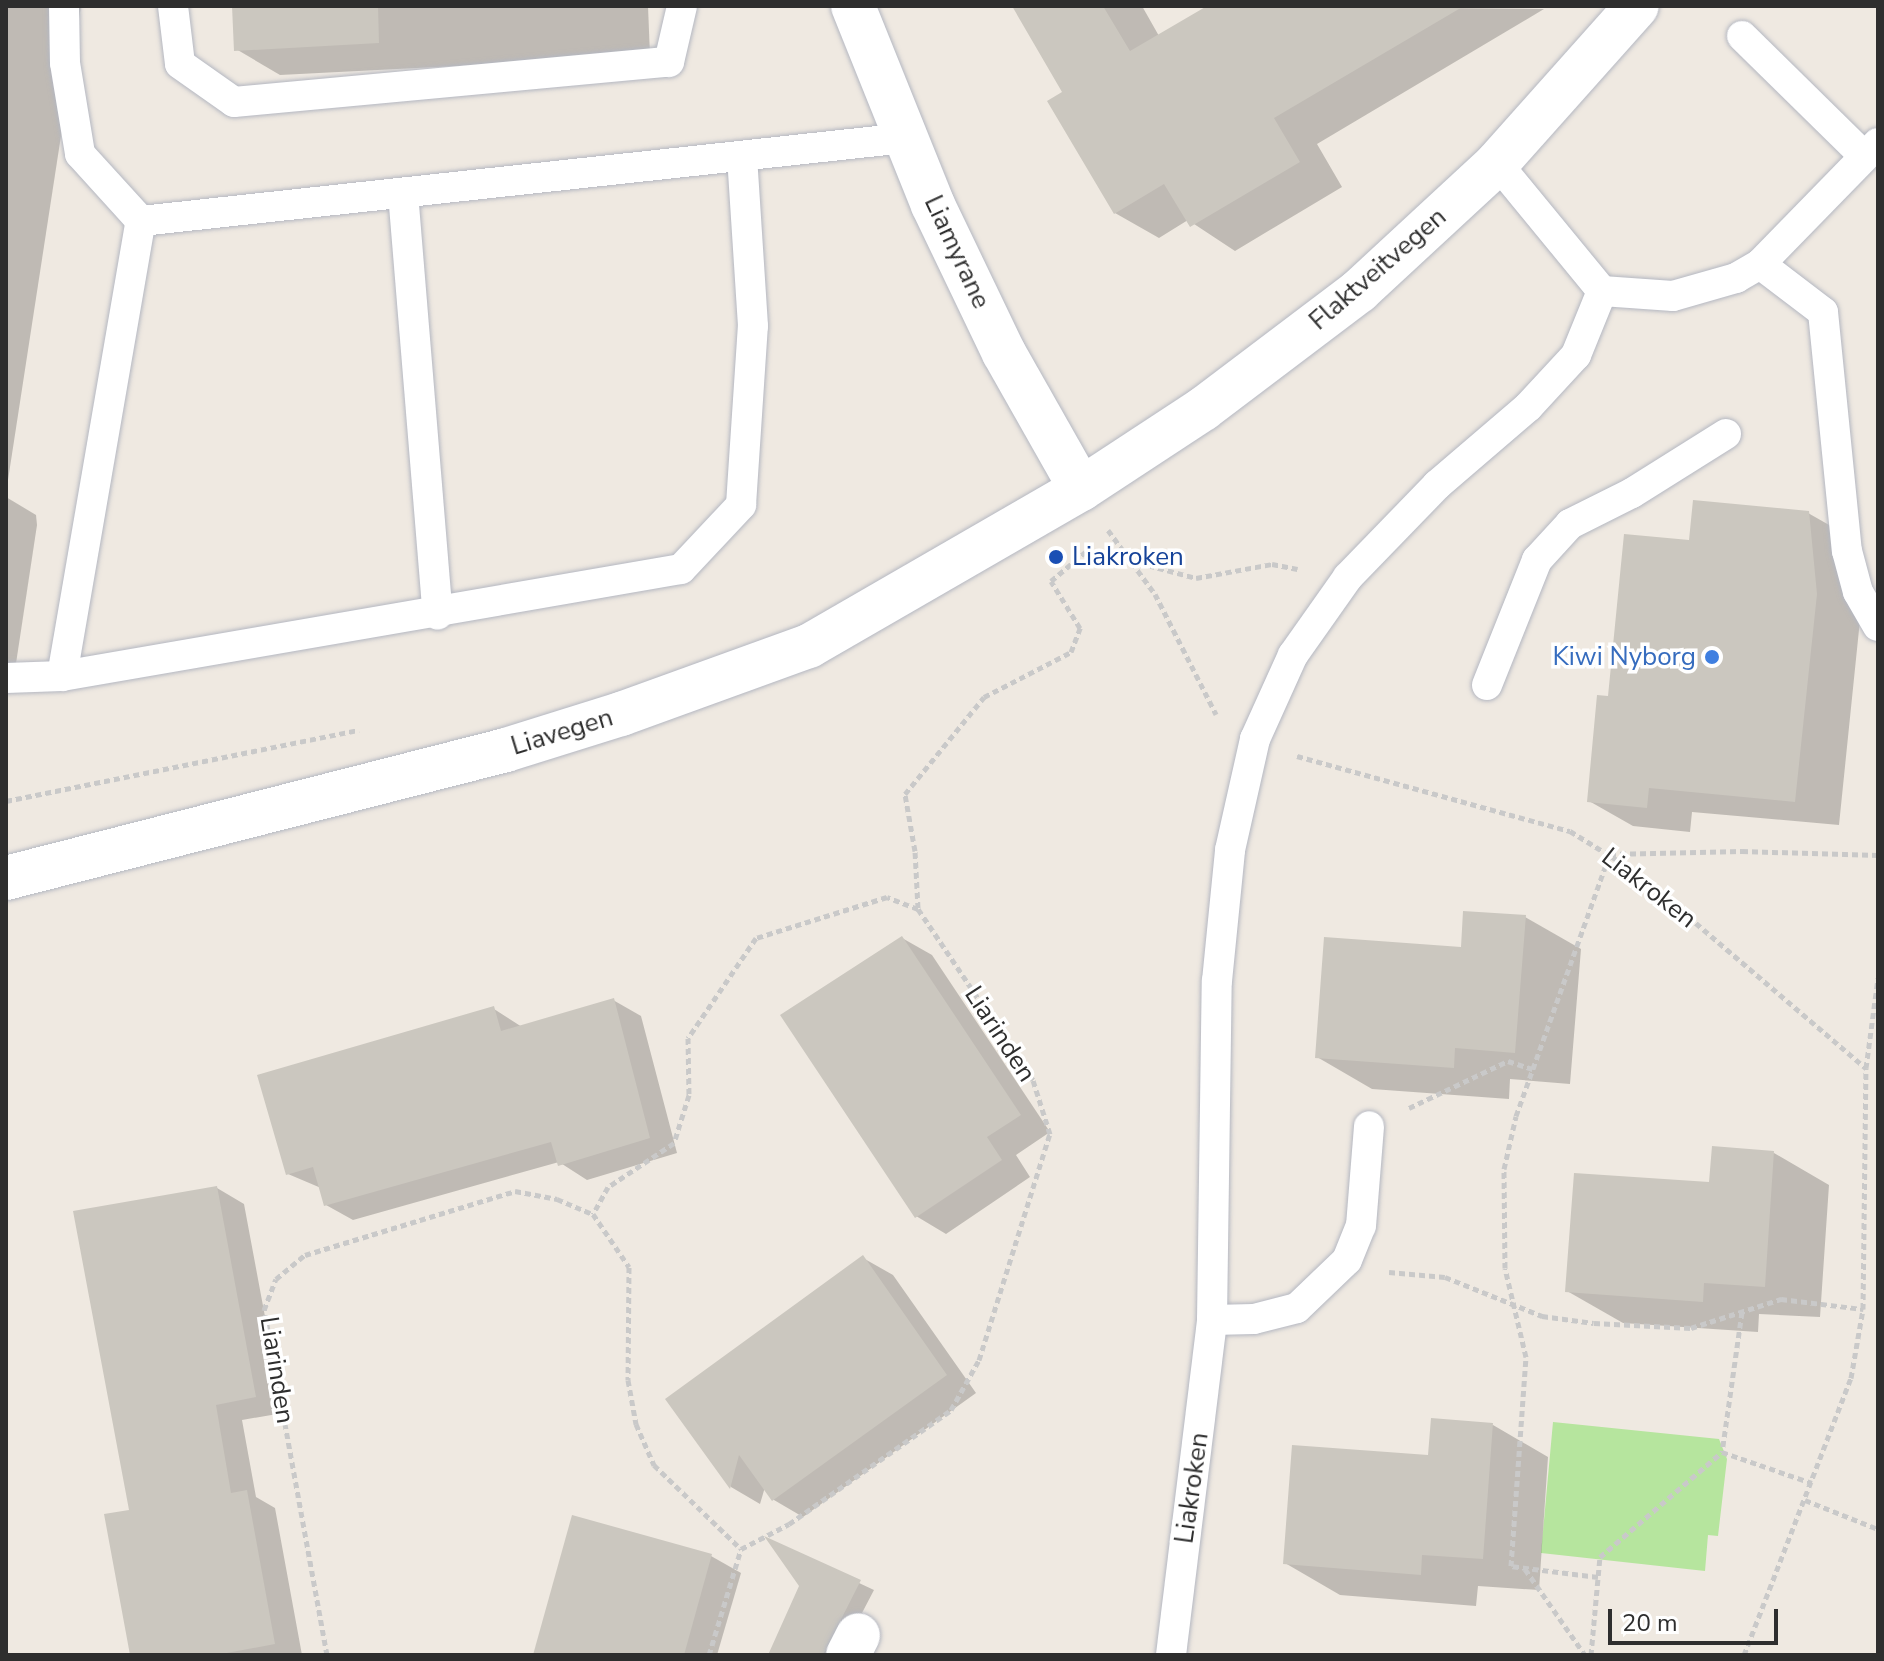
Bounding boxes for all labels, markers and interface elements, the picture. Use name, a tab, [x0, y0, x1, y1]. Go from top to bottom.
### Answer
street label: Liamyrane	[917, 191, 997, 313]
street label: Flaktveitvegen	[1303, 201, 1453, 337]
place label: Liakroken	[1072, 541, 1184, 573]
marker: Liakroken	[1047, 548, 1065, 566]
place label: Kiwi Nyborg	[1553, 641, 1696, 673]
marker: Kiwi Nyborg	[1703, 648, 1721, 666]
street label: Liavegen	[507, 702, 617, 762]
street label: Liakroken	[1595, 841, 1703, 935]
street label: Liarinden	[958, 980, 1042, 1088]
street label: Liarinden	[253, 1314, 301, 1426]
street label: Liakroken	[1169, 1430, 1215, 1546]
scale bar	[1612, 1593, 1782, 1643]
text: 20 m	[1622, 1607, 1678, 1639]

